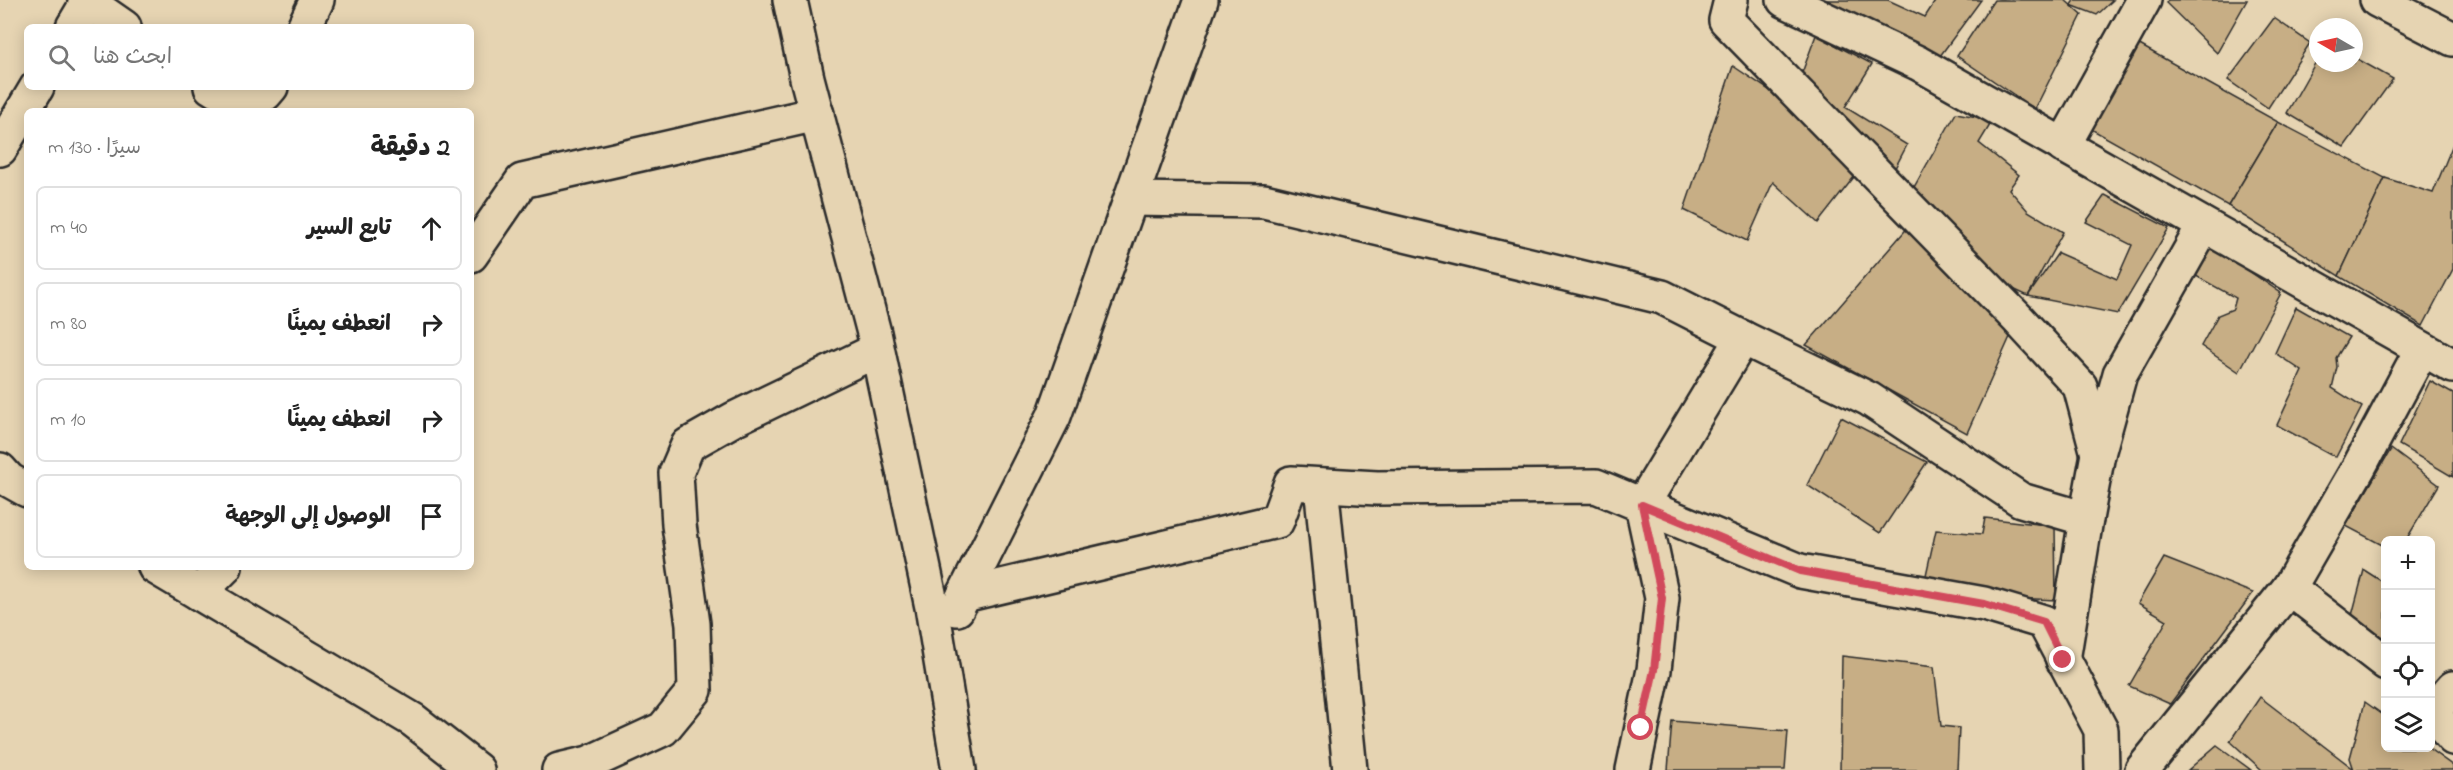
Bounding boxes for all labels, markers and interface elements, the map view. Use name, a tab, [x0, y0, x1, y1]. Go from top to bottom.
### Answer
north arrow	[2309, 18, 2363, 72]
search box	[24, 24, 474, 90]
icon: search	[45, 41, 78, 74]
text: ابحث هنا	[93, 42, 172, 74]
text: 2 دقيقة	[371, 130, 450, 168]
text: سيرًا · 130 m	[48, 134, 141, 163]
icon: ahead	[415, 212, 448, 245]
text: تابع السير	[307, 213, 391, 245]
text: 40 m	[50, 214, 87, 243]
icon: right	[415, 308, 448, 341]
text: انعطف يمينًا	[287, 309, 391, 341]
text: 80 m	[50, 310, 87, 339]
icon: right	[415, 404, 448, 437]
text: انعطف يمينًا	[287, 405, 391, 437]
text: 10 m	[50, 406, 86, 435]
icon: arrive	[415, 500, 448, 533]
text: الوصول إلى الوجهة	[225, 501, 391, 533]
map controls	[2381, 536, 2435, 752]
button: +	[2381, 536, 2435, 590]
button: −	[2381, 590, 2435, 644]
button: locate	[2381, 644, 2435, 698]
route end	[2049, 646, 2075, 672]
button: layers	[2381, 698, 2435, 752]
route start	[1627, 714, 1653, 740]

